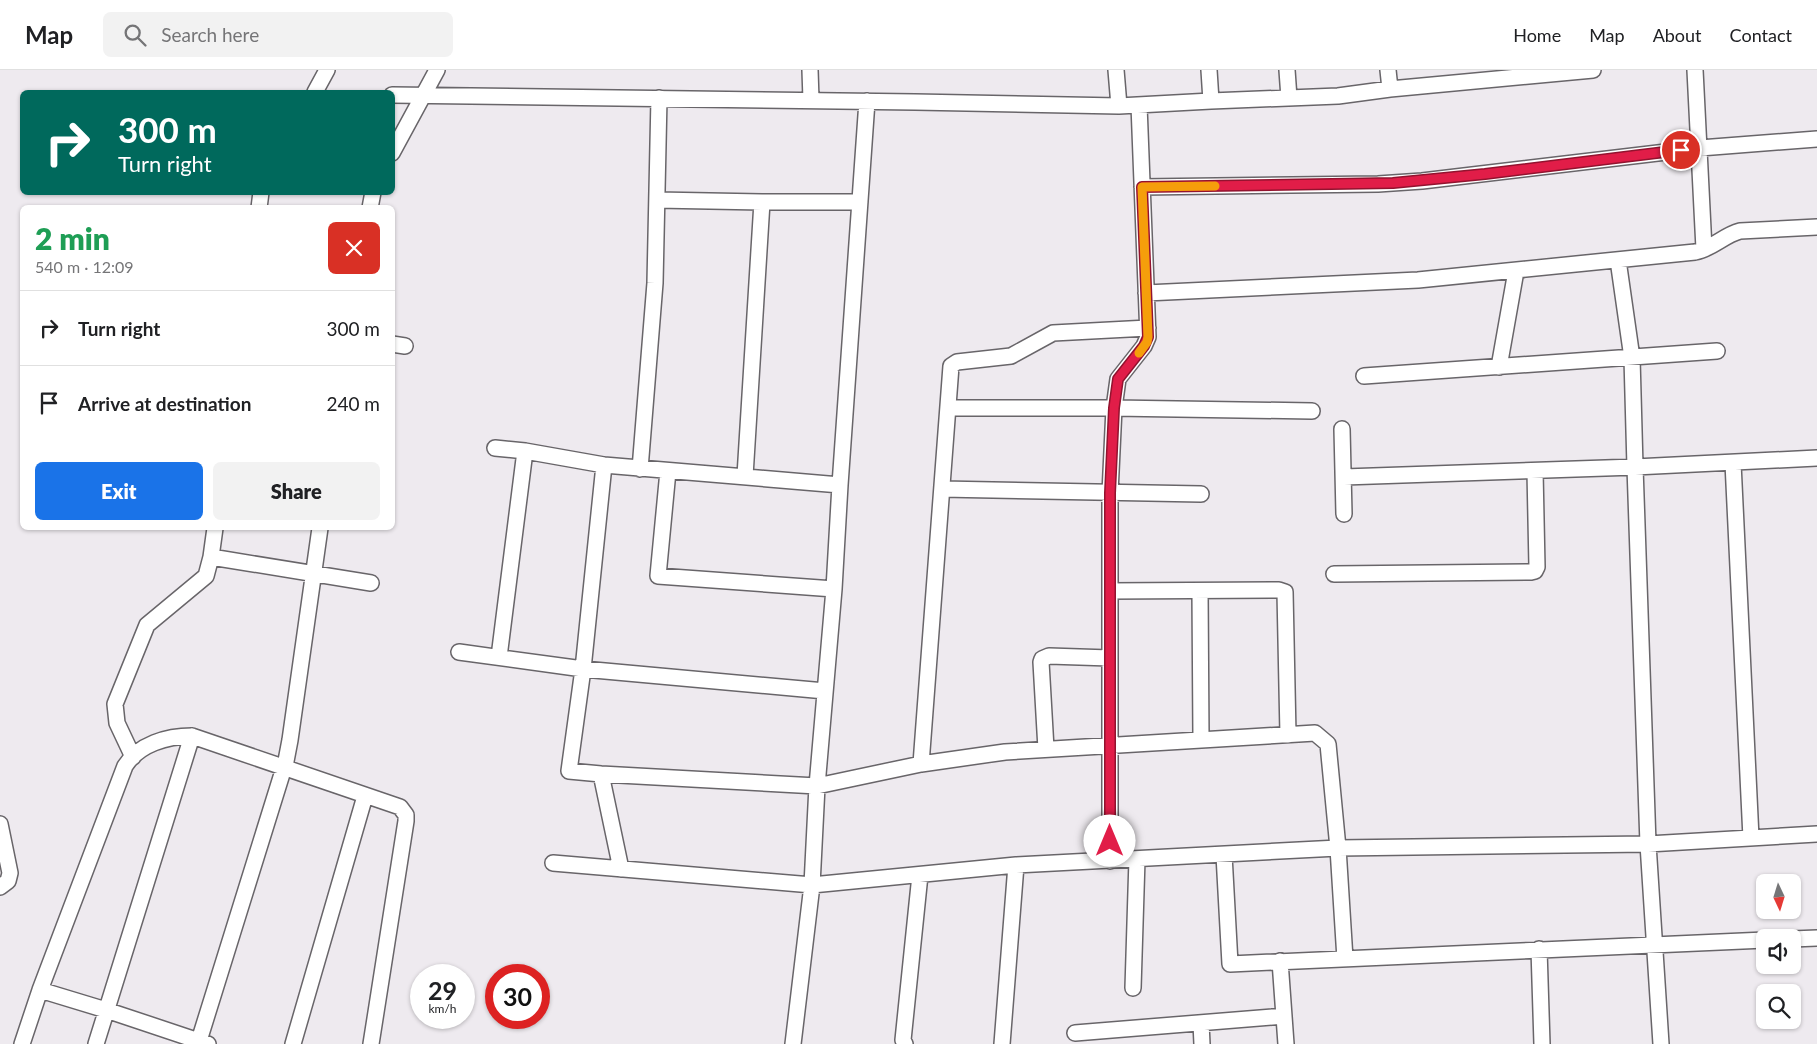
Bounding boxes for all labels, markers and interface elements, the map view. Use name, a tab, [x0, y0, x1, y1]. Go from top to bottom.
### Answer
search box	[103, 12, 453, 57]
text: Map	[25, 20, 73, 49]
icon: search	[121, 21, 149, 49]
text: Search here	[161, 23, 259, 46]
text: Home	[1513, 24, 1561, 46]
text: Map	[1589, 24, 1625, 46]
text: About	[1653, 24, 1702, 46]
text: Contact	[1730, 24, 1792, 46]
text: 300 m	[118, 108, 217, 150]
icon: right	[35, 110, 100, 175]
pin	[1660, 129, 1702, 171]
icon: arrive	[1667, 136, 1695, 164]
text: Turn right	[118, 150, 212, 177]
text: 2 min	[35, 220, 110, 256]
button: close	[328, 222, 380, 274]
text: 540 m · 12:09	[35, 257, 134, 276]
icon: right	[35, 314, 63, 342]
text: Turn right	[78, 317, 160, 340]
text: 300 m	[326, 317, 380, 340]
icon: arrive	[35, 389, 63, 417]
text: Arrive at destination	[78, 392, 251, 415]
text: 240 m	[326, 392, 380, 415]
button: Exit	[35, 462, 203, 520]
button: Share	[213, 462, 380, 520]
position arrow	[1083, 814, 1135, 866]
north arrow	[1756, 874, 1801, 919]
map controls	[1756, 874, 1801, 1029]
button: sound	[1756, 929, 1801, 974]
speed limit sign: 30	[485, 964, 550, 1029]
text: 29	[428, 975, 457, 1005]
button: search	[1756, 984, 1801, 1029]
text: km/h	[428, 1001, 457, 1016]

